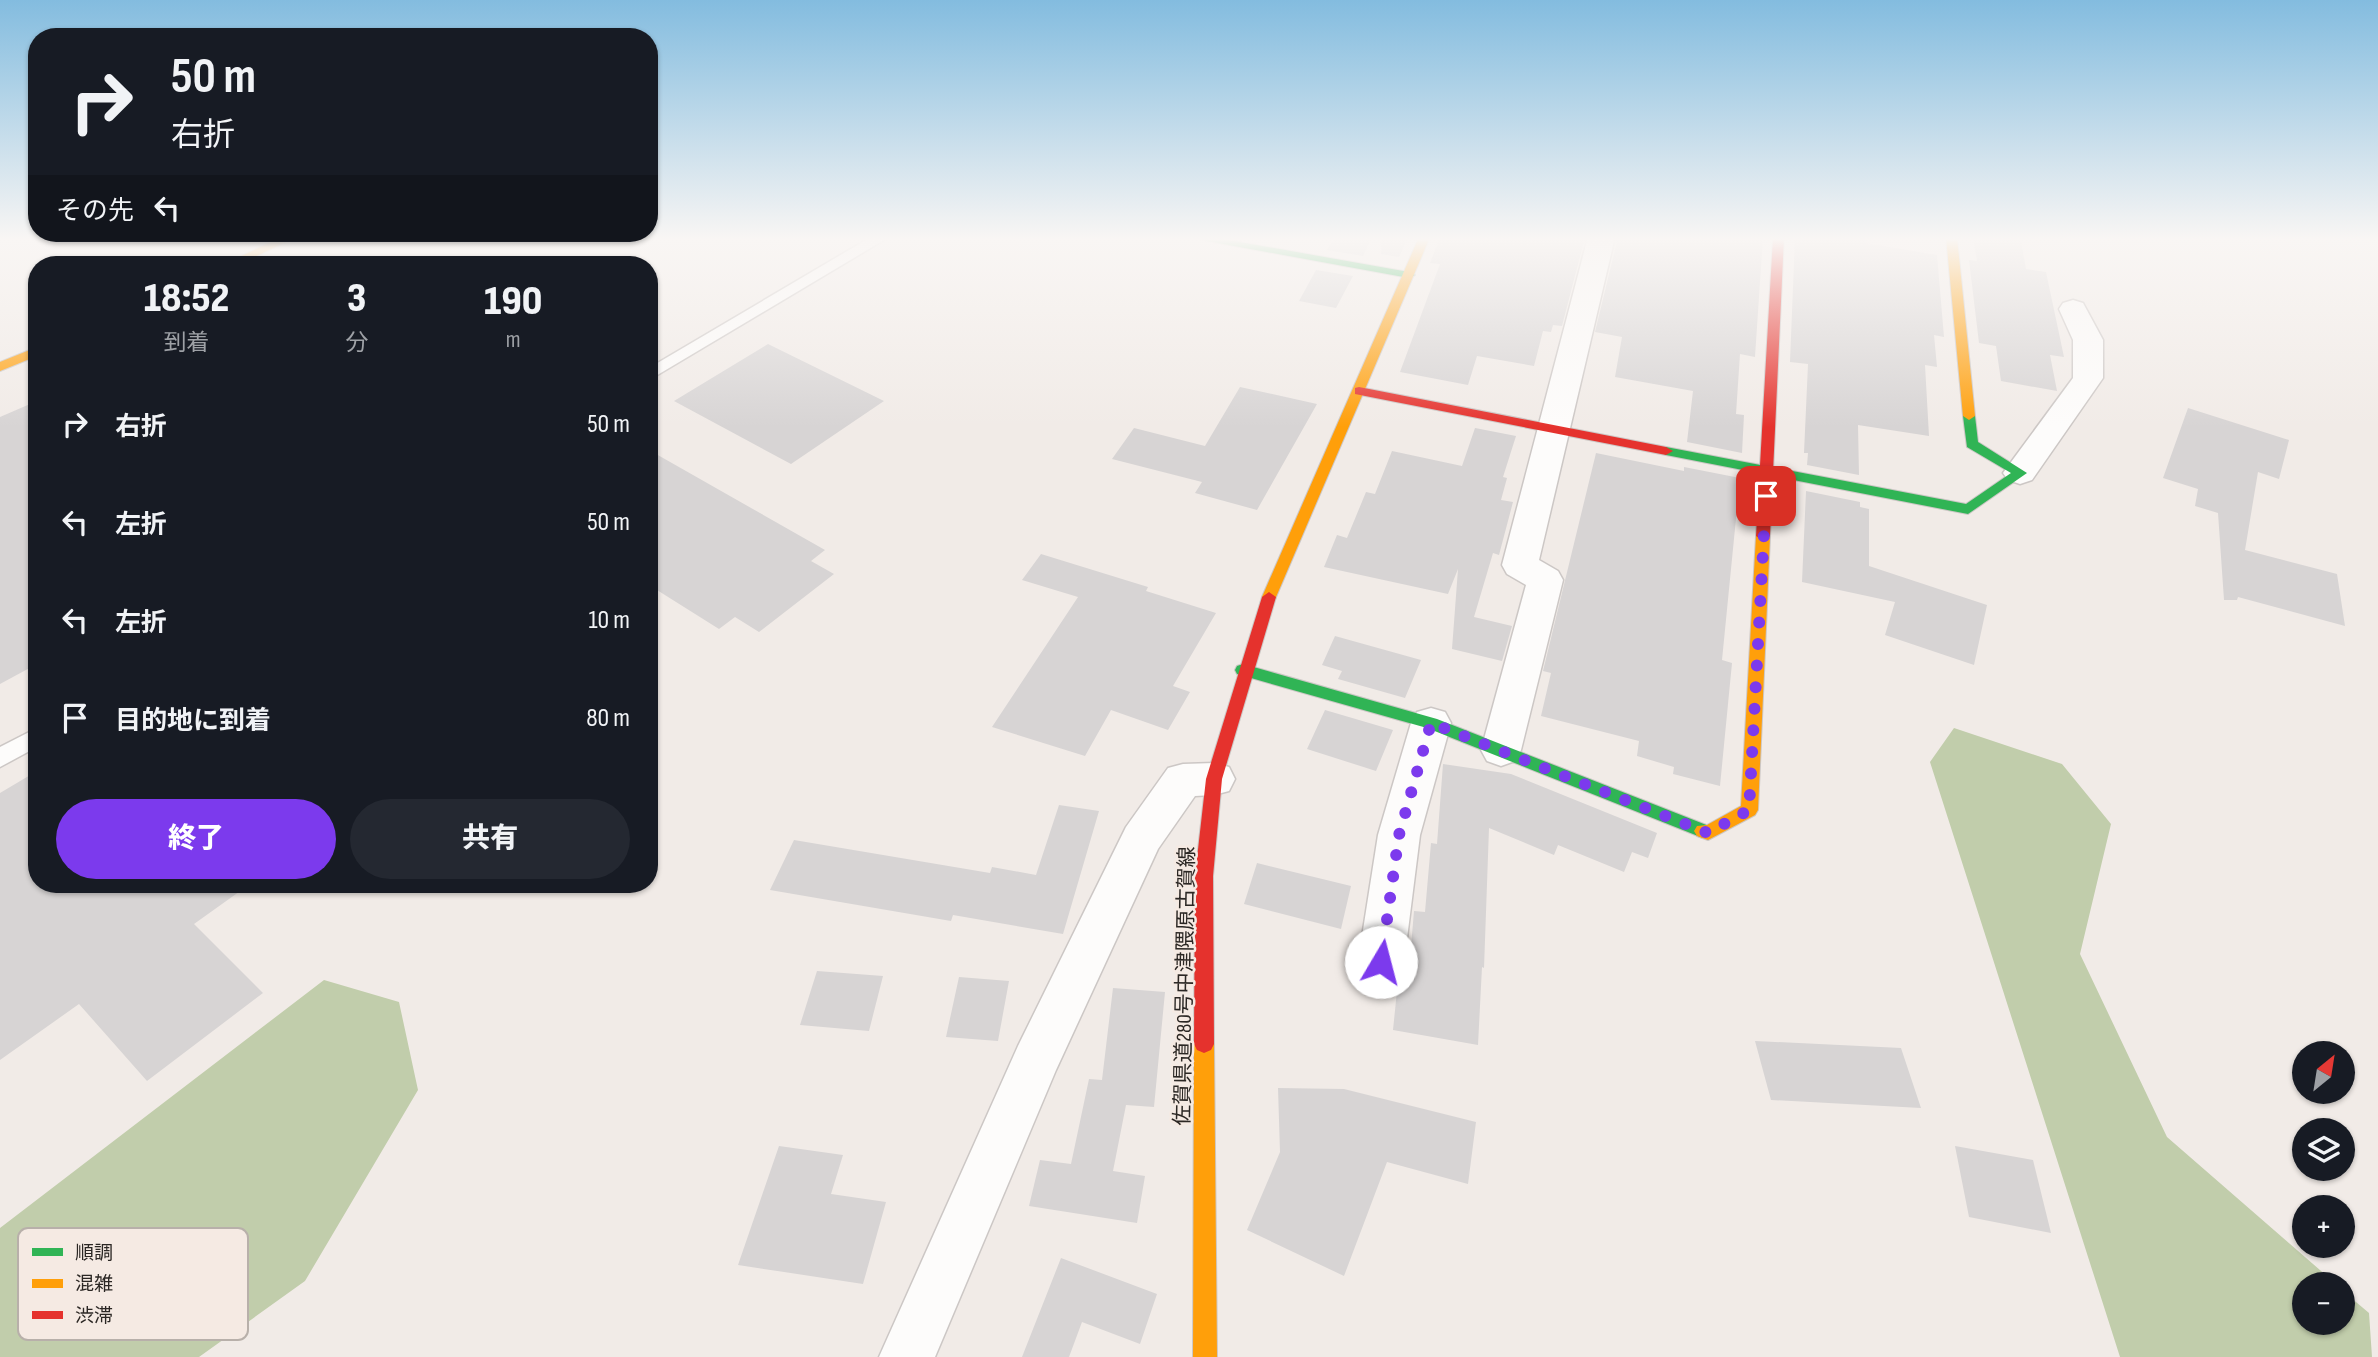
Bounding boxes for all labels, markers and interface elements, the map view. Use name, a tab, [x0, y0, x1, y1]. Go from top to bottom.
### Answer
text: 50 m	[171, 48, 256, 107]
icon: right	[56, 56, 147, 147]
text: 右折	[171, 116, 235, 155]
icon: left	[148, 189, 186, 227]
text: その先	[56, 196, 134, 227]
text: 18:52	[144, 273, 229, 324]
text: 3	[347, 273, 366, 324]
text: 190	[484, 276, 542, 327]
text: m	[506, 326, 520, 354]
text: 到着	[164, 329, 210, 357]
text: 分	[345, 329, 368, 357]
icon: right	[56, 405, 94, 443]
text: 50 m	[587, 409, 630, 440]
text: 右折	[115, 412, 167, 443]
pin	[1736, 466, 1796, 526]
icon: arrive	[1747, 477, 1785, 515]
icon: left	[56, 503, 94, 541]
text: 50 m	[587, 507, 630, 538]
text: 左折	[115, 510, 167, 541]
icon: left	[56, 601, 94, 639]
text: 10 m	[588, 605, 630, 636]
text: 左折	[115, 608, 167, 639]
icon: arrive	[56, 699, 94, 737]
text: 80 m	[586, 703, 630, 734]
text: 目的地に到着	[115, 706, 271, 737]
button: 終了	[56, 799, 336, 879]
button: 共有	[350, 799, 630, 879]
street label: 佐賀県道280号中津隈原古賀線	[1170, 846, 1200, 1126]
position arrow	[1344, 925, 1418, 999]
north arrow	[2292, 1041, 2356, 1104]
map controls	[2292, 1041, 2355, 1335]
button: layers	[2292, 1118, 2355, 1181]
button: +	[2292, 1195, 2355, 1258]
legend	[18, 1228, 248, 1340]
text: 順調	[75, 1242, 113, 1265]
button: −	[2292, 1272, 2355, 1335]
text: 混雑	[75, 1273, 113, 1296]
text: 渋滞	[75, 1305, 113, 1328]

